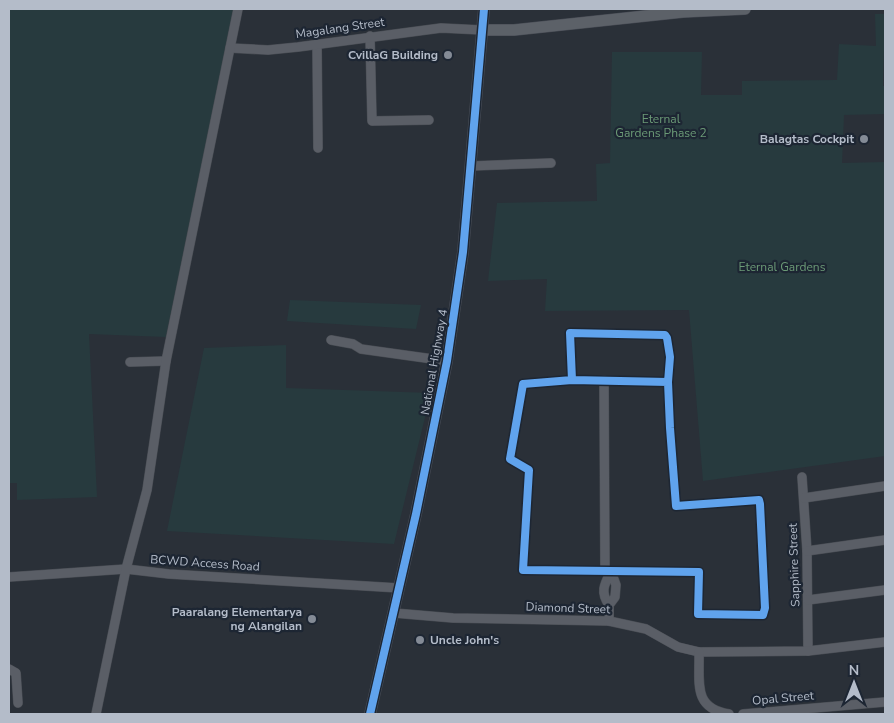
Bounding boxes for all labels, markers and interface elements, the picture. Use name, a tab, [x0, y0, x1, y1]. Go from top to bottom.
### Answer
street label: Magalang Street	[295, 14, 386, 42]
place label: CvillaG Building	[348, 47, 438, 63]
marker: CvillaG Building	[442, 49, 454, 61]
park label: Eternal Gardens Phase 2	[615, 111, 707, 141]
place label: Balagtas Cockpit	[760, 131, 854, 147]
marker: Balagtas Cockpit	[858, 133, 870, 145]
park label: Eternal Gardens	[739, 259, 826, 275]
street label: National Highway 4	[417, 308, 451, 416]
street label: Sapphire Street	[785, 522, 803, 607]
street label: BCWD Access Road	[150, 551, 260, 575]
street label: Diamond Street	[525, 599, 611, 617]
place label: Paaralang Elementarya ng Alangilan	[172, 604, 302, 634]
marker: Paaralang Elementarya ng Alangilan	[306, 613, 318, 625]
place label: Uncle John's	[430, 632, 499, 648]
marker: Uncle John's	[414, 634, 426, 646]
north arrow	[829, 658, 879, 708]
text: N	[849, 661, 859, 680]
street label: Opal Street	[751, 687, 815, 709]

